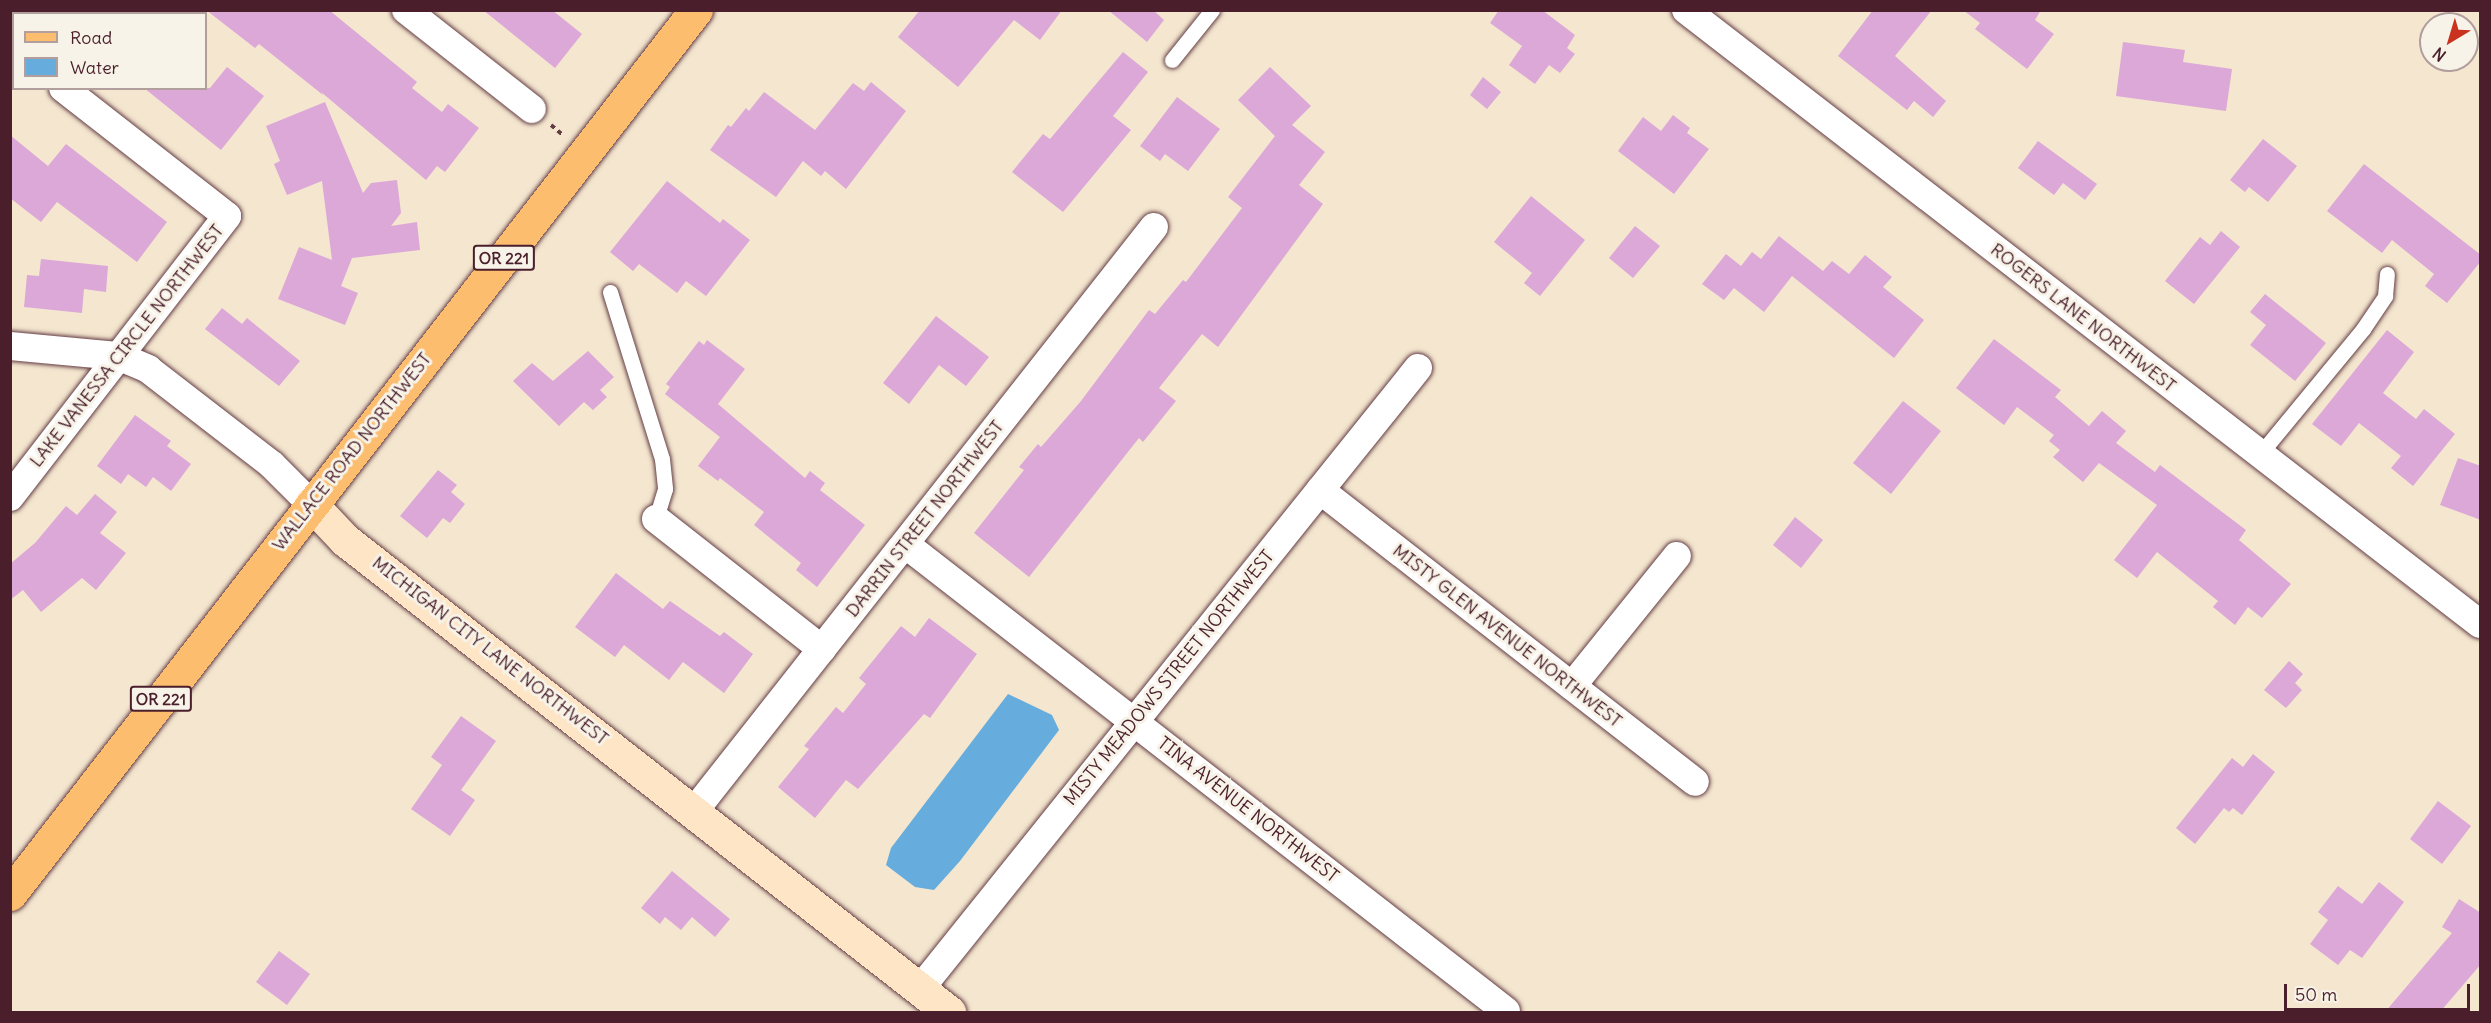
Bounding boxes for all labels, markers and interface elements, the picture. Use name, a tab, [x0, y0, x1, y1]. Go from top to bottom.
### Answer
legend	[12, 12, 207, 90]
north arrow	[2419, 12, 2479, 72]
text: Road	[70, 26, 112, 49]
text: N	[2429, 43, 2450, 66]
text: Water	[70, 56, 119, 79]
street label: LAKE VANESSA CIRCLE NORTHWEST	[26, 220, 228, 472]
street label: ROGERS LANE NORTHWEST	[1986, 239, 2180, 397]
road number: OR 221	[472, 245, 536, 271]
street label: WALLACE ROAD NORTHWEST	[268, 349, 436, 555]
street label: DARRIN STREET NORTHWEST	[842, 416, 1008, 622]
street label: MISTY GLEN AVENUE NORTHWEST	[1388, 540, 1626, 732]
street label: MISTY MEADOWS STREET NORTHWEST	[1059, 546, 1279, 810]
street label: MICHIGAN CITY LANE NORTHWEST	[368, 552, 612, 750]
road number: OR 221	[130, 686, 192, 712]
street label: TINA AVENUE NORTHWEST	[1153, 733, 1343, 887]
scale bar	[2287, 972, 2473, 1010]
text: 50 m	[2295, 983, 2337, 1006]

